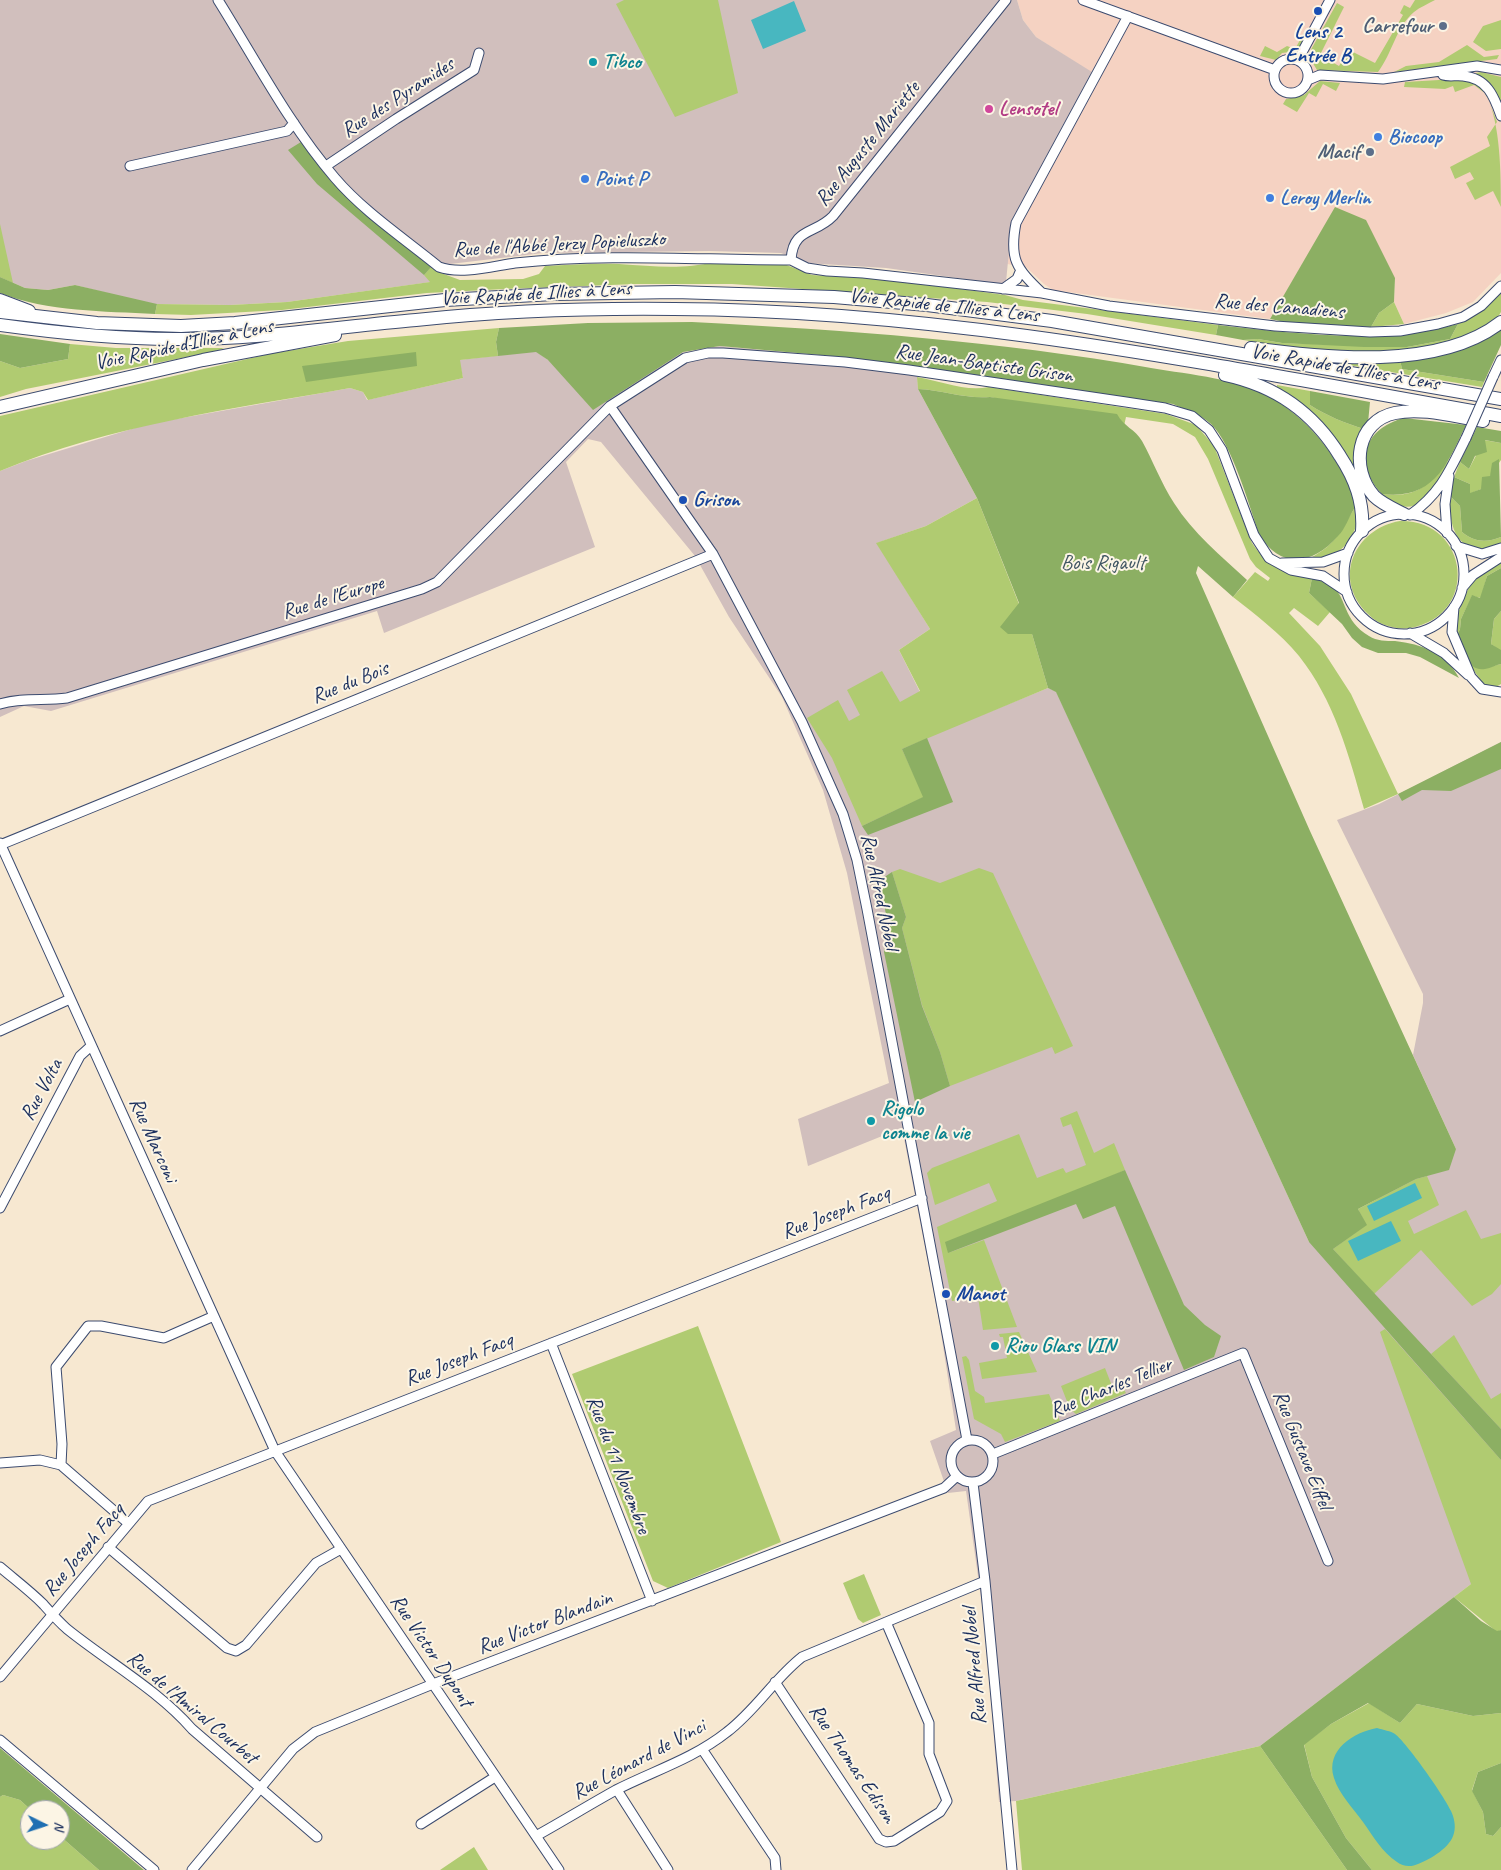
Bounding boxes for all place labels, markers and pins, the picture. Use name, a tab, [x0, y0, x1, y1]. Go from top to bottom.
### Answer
marker: Lens 2 Entrée B	[1312, 5, 1324, 17]
place label: Carrefour	[1362, 13, 1433, 39]
place label: Lens 2 Entrée B	[1285, 19, 1351, 69]
marker: Carrefour	[1437, 20, 1449, 32]
place label: Tibco	[603, 49, 641, 75]
marker: Tibco	[587, 56, 599, 68]
place label: Lensotel	[999, 96, 1057, 122]
marker: Lensotel	[983, 103, 995, 115]
place label: Biocoop	[1388, 124, 1442, 150]
marker: Biocoop	[1372, 131, 1384, 143]
place label: Macif	[1317, 139, 1360, 165]
marker: Macif	[1364, 146, 1376, 158]
place label: Point P	[595, 166, 647, 192]
marker: Point P	[579, 173, 591, 185]
place label: Leroy Merlin	[1280, 185, 1371, 211]
marker: Leroy Merlin	[1264, 192, 1276, 204]
place label: Grison	[693, 487, 740, 513]
marker: Grison	[677, 494, 689, 506]
place label: Rigolo comme la vie	[881, 1096, 970, 1146]
marker: Rigolo comme la vie	[865, 1115, 877, 1127]
place label: Manot	[956, 1281, 1005, 1307]
marker: Manot	[940, 1288, 952, 1300]
place label: Riou Glass VIN	[1005, 1333, 1115, 1359]
marker: Riou Glass VIN	[989, 1340, 1001, 1352]

